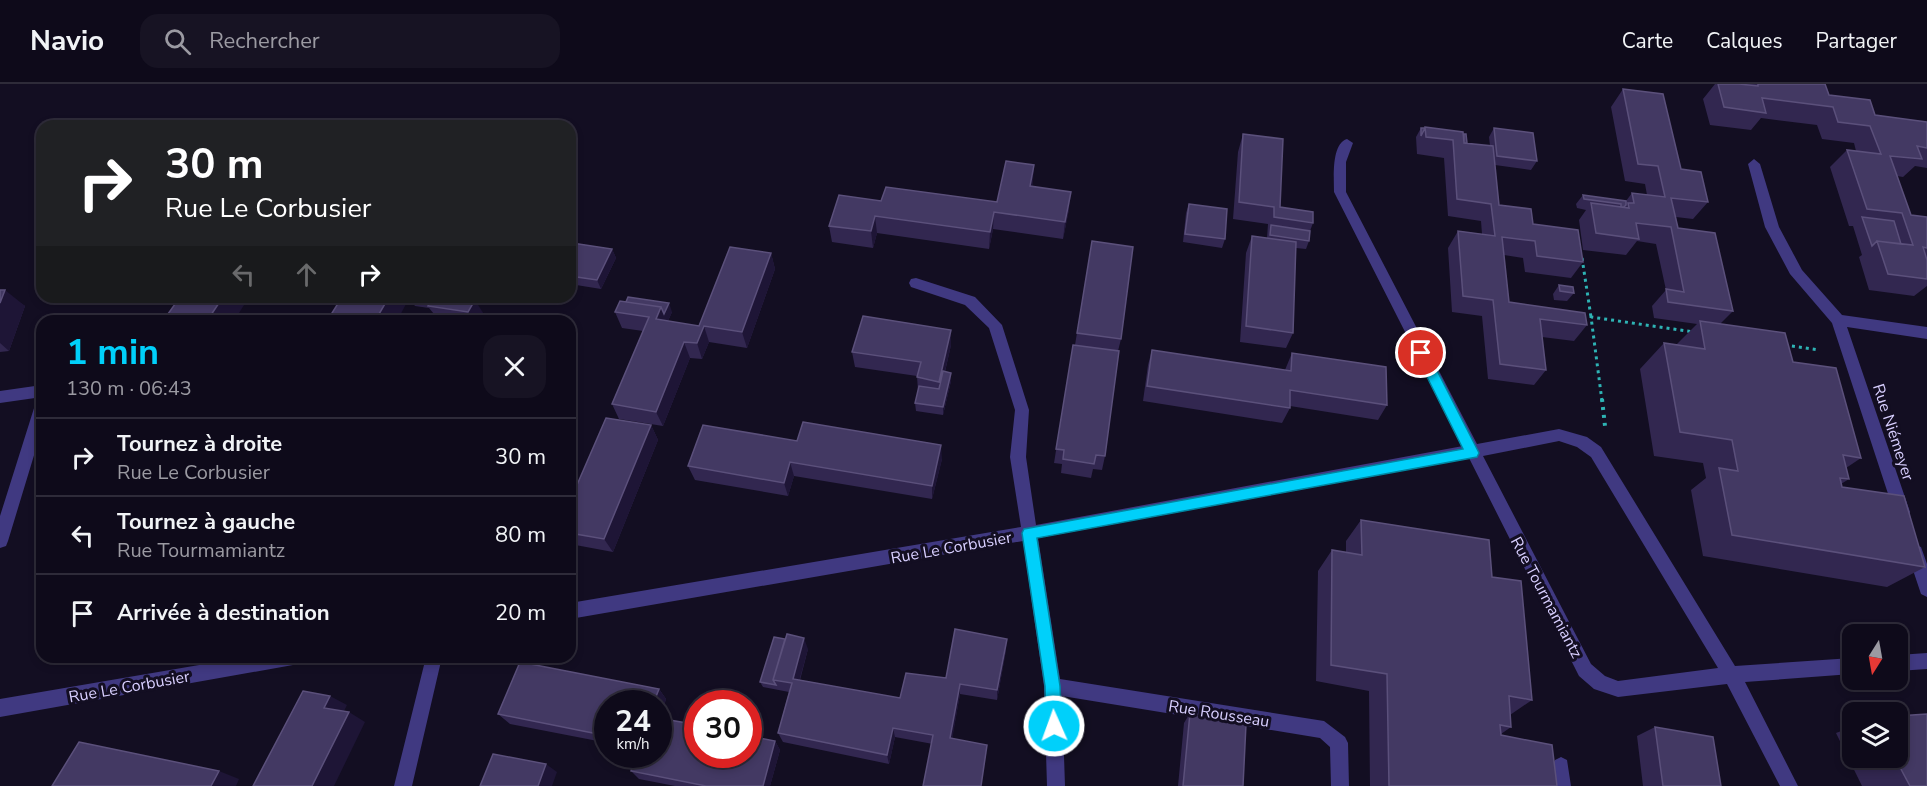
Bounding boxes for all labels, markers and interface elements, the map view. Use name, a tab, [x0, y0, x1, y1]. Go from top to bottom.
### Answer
search box	[140, 14, 560, 68]
text: Navio	[30, 22, 104, 60]
icon: search	[161, 25, 194, 58]
text: Rechercher	[209, 26, 320, 56]
text: Carte	[1622, 27, 1673, 55]
text: Calques	[1706, 27, 1783, 55]
text: Partager	[1816, 27, 1897, 55]
text: 30 m	[165, 136, 264, 193]
icon: right	[66, 144, 144, 222]
text: Rue Le Corbusier	[165, 190, 371, 227]
icon: left	[227, 258, 260, 291]
icon: ahead	[290, 258, 323, 291]
icon: right	[353, 258, 386, 291]
pin	[1395, 327, 1446, 378]
text: 1 min	[66, 328, 159, 377]
button: close	[483, 335, 546, 398]
icon: arrive	[1404, 336, 1437, 369]
text: 130 m · 06:43	[66, 375, 192, 402]
street label: Rue Niémeyer	[1867, 381, 1919, 484]
text: Tournez à droite	[117, 429, 282, 459]
icon: right	[66, 441, 99, 474]
text: 30 m	[495, 442, 546, 472]
text: Rue Le Corbusier	[117, 459, 270, 486]
text: Tournez à gauche	[117, 507, 295, 537]
icon: left	[66, 519, 99, 552]
text: 80 m	[495, 520, 546, 550]
street label: Rue Le Corbusier	[889, 526, 1014, 569]
street label: Rue Tourmamiantz	[1505, 533, 1587, 662]
text: Rue Tourmamiantz	[117, 537, 285, 564]
icon: arrive	[66, 597, 99, 630]
text: Arrivée à destination	[117, 598, 330, 628]
text: 20 m	[495, 598, 546, 628]
north arrow	[1842, 624, 1908, 690]
map controls	[1842, 624, 1908, 768]
street label: Rue Le Corbusier	[67, 665, 192, 708]
speed limit sign: 30	[684, 690, 762, 768]
position arrow	[1022, 694, 1086, 758]
street label: Rue Rousseau	[1167, 695, 1271, 733]
text: 24	[615, 701, 651, 742]
button: layers	[1842, 702, 1908, 768]
text: km/h	[616, 734, 650, 754]

